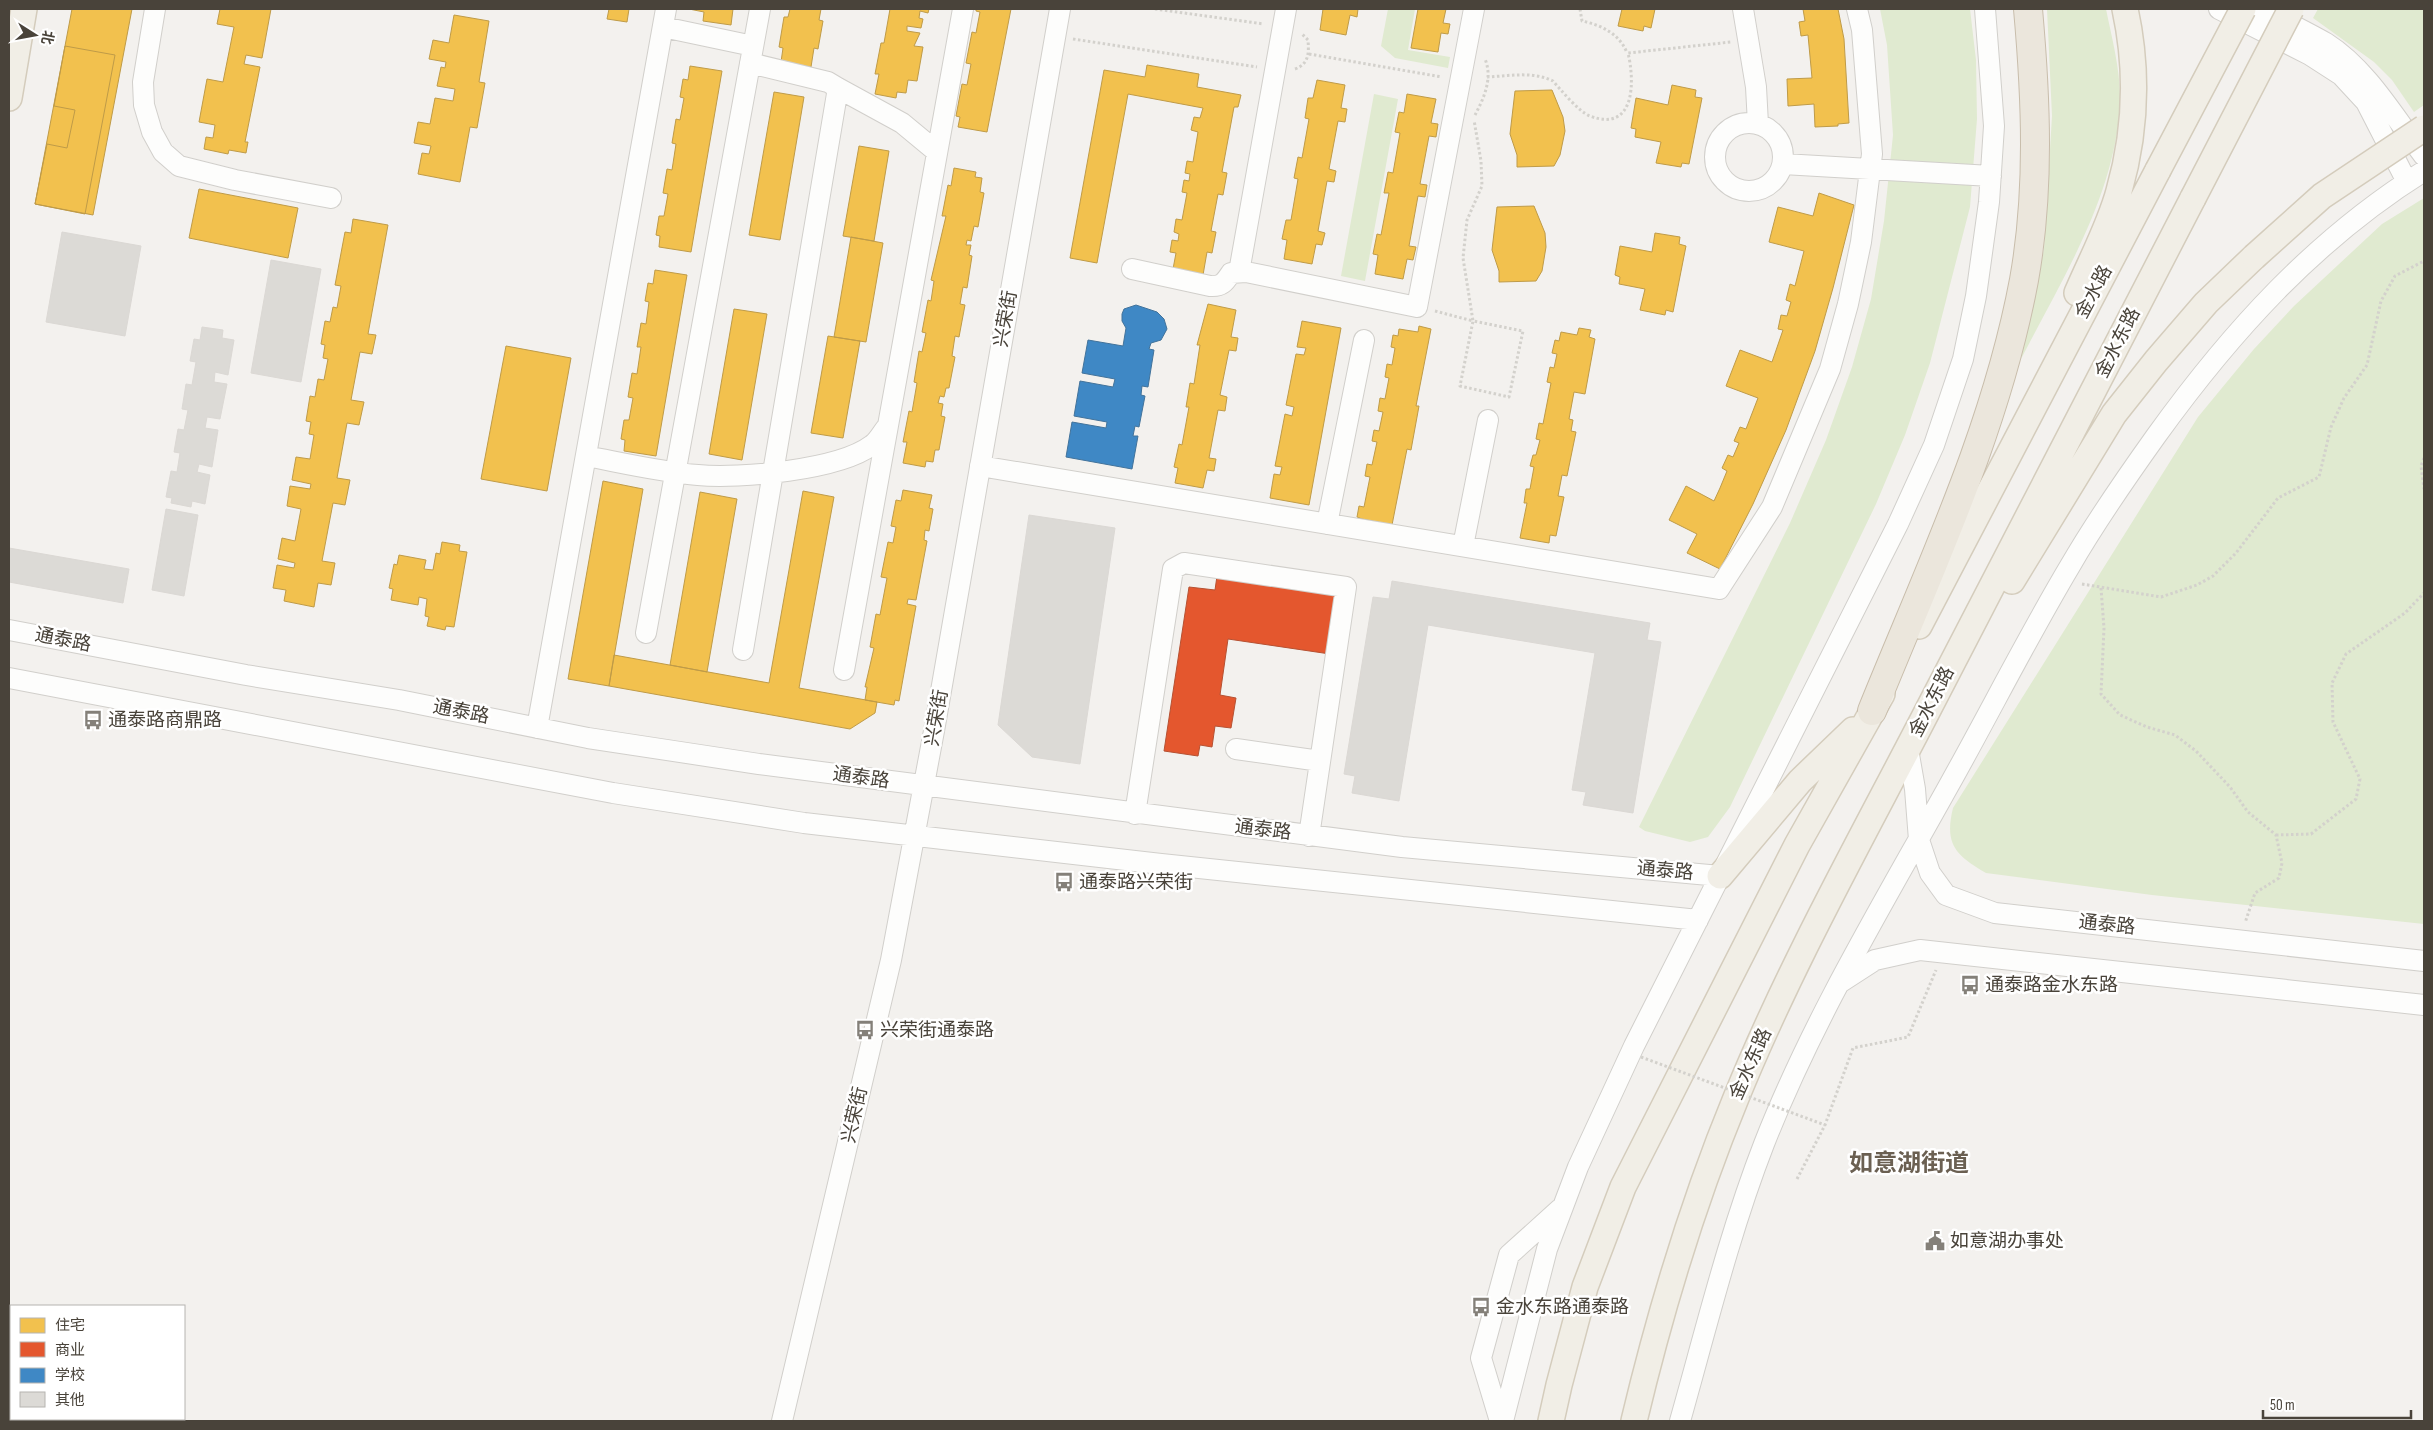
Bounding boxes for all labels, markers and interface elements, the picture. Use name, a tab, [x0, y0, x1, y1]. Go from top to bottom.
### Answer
north arrow	[10, 10, 60, 60]
text: 北	[38, 29, 57, 46]
street label: 金水路	[2070, 261, 2118, 323]
street label: 兴荣街	[990, 289, 1022, 349]
street label: 金水东路	[2090, 304, 2146, 382]
street label: 通泰路	[33, 623, 93, 657]
street label: 金水东路	[1904, 663, 1960, 741]
street label: 兴荣街	[921, 688, 953, 748]
street label: 通泰路	[431, 695, 491, 729]
bus stop icon: 通泰路商鼎路	[82, 709, 104, 731]
place label: 通泰路商鼎路	[108, 709, 222, 732]
street label: 通泰路	[831, 763, 891, 793]
street label: 通泰路	[1233, 815, 1293, 845]
street label: 通泰路	[1636, 857, 1694, 885]
bus stop icon: 通泰路兴荣街	[1053, 871, 1075, 893]
place label: 通泰路兴荣街	[1079, 871, 1193, 894]
street label: 通泰路	[2077, 911, 2137, 939]
bus stop icon: 通泰路金水东路	[1959, 974, 1981, 996]
place label: 通泰路金水东路	[1985, 974, 2118, 997]
bus stop icon: 兴荣街通泰路	[854, 1019, 876, 1041]
place label: 兴荣街通泰路	[880, 1019, 994, 1042]
street label: 金水东路	[1725, 1025, 1777, 1103]
street label: 兴荣街	[837, 1085, 873, 1145]
district label: 如意湖街道	[1849, 1149, 1969, 1178]
public building icon: 如意湖办事处	[1924, 1230, 1946, 1252]
place label: 如意湖办事处	[1950, 1230, 2064, 1253]
bus stop icon: 金水东路通泰路	[1470, 1296, 1492, 1318]
place label: 金水东路通泰路	[1496, 1296, 1629, 1319]
legend	[10, 1305, 185, 1420]
text: 住宅	[55, 1316, 85, 1335]
text: 商业	[55, 1341, 85, 1360]
text: 学校	[55, 1366, 85, 1385]
scale bar	[2263, 1388, 2410, 1420]
text: 其他	[55, 1391, 85, 1410]
text: 50 m	[2270, 1396, 2295, 1415]

